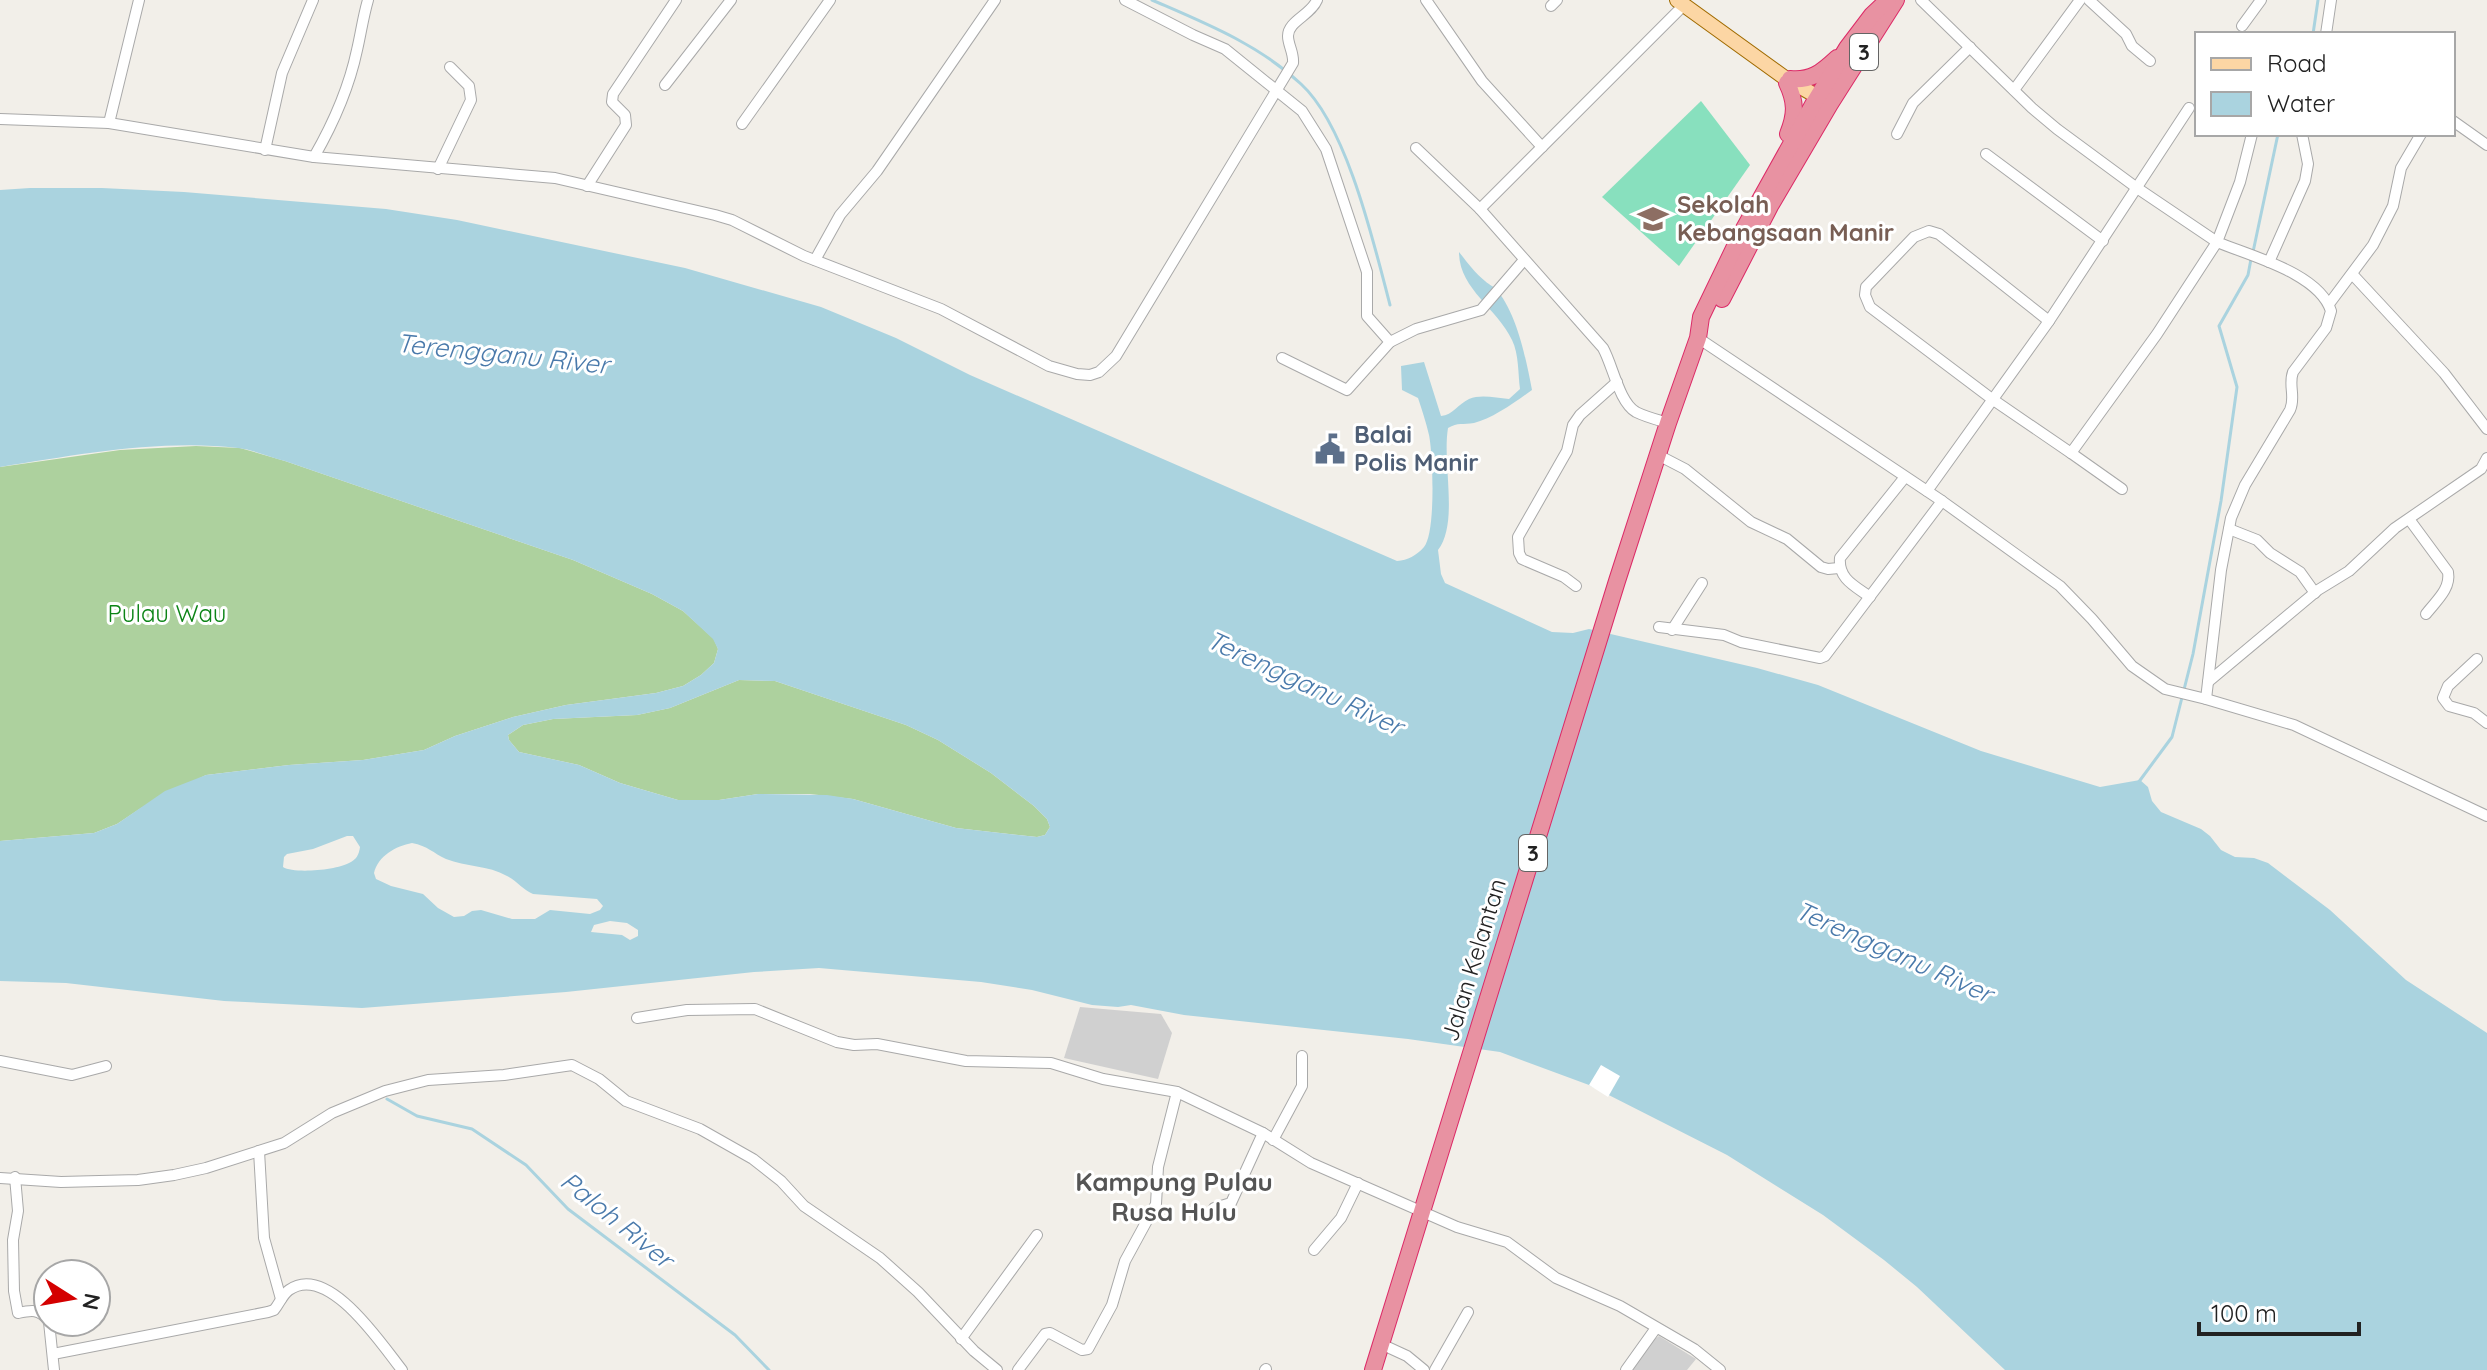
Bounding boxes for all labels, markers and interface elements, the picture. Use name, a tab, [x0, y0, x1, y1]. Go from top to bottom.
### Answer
legend	[2195, 32, 2455, 136]
road number: 3	[1850, 34, 1878, 70]
text: Road	[2267, 48, 2327, 78]
text: Water	[2267, 88, 2335, 118]
place label: Sekolah Kebangsaan Manir	[1677, 189, 1894, 247]
school or university icon: Sekolah Kebangsaan Manir	[1636, 202, 1670, 236]
water label: Terengganu River	[396, 326, 614, 381]
place label: Balai Polis Manir	[1354, 419, 1479, 477]
public building icon: Balai Polis Manir	[1313, 432, 1347, 466]
park label: Pulau Wau	[108, 598, 226, 628]
water label: Terengganu River	[1202, 623, 1411, 744]
road number: 3	[1519, 835, 1547, 871]
street label: Jalan Kelantan	[1434, 875, 1512, 1045]
water label: Terengganu River	[1790, 893, 2001, 1011]
water label: Paloh River	[554, 1164, 683, 1277]
district label: Kampung Pulau Rusa Hulu	[1075, 1165, 1273, 1228]
north arrow	[32, 1258, 112, 1338]
scale bar	[2199, 1286, 2359, 1336]
text: N	[76, 1291, 107, 1312]
text: 100 m	[2211, 1298, 2277, 1328]

